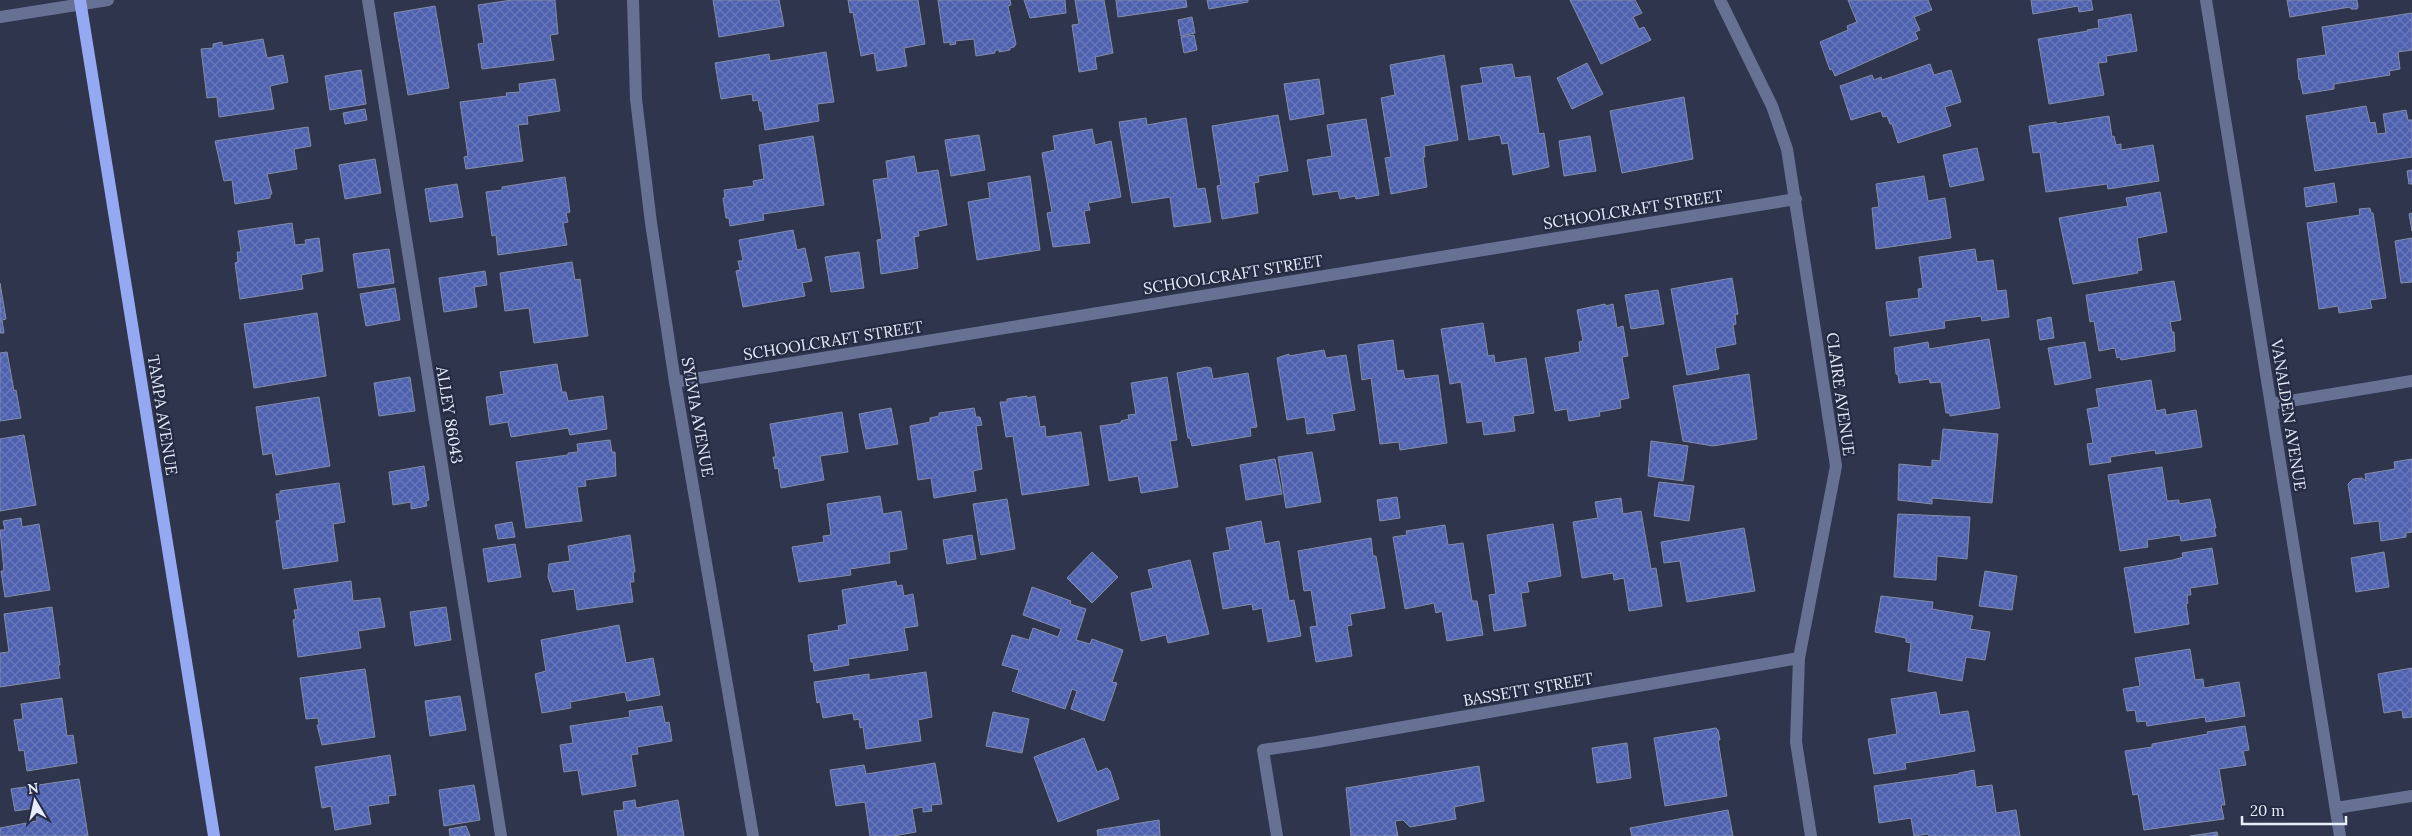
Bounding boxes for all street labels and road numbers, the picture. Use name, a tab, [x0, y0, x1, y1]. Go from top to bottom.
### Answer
street label: SCHOOLCRAFT STREET	[1542, 185, 1724, 233]
street label: SCHOOLCRAFT STREET	[1142, 250, 1324, 298]
street label: SCHOOLCRAFT STREET	[742, 316, 924, 364]
street label: CLAIRE AVENUE	[1822, 331, 1860, 457]
street label: VANALDEN AVENUE	[2267, 337, 2311, 492]
street label: TAMPA AVENUE	[144, 353, 182, 477]
street label: SYLVIA AVENUE	[678, 356, 718, 479]
street label: ALLEY 86043	[432, 364, 468, 465]
street label: BASSETT STREET	[1461, 668, 1595, 710]

